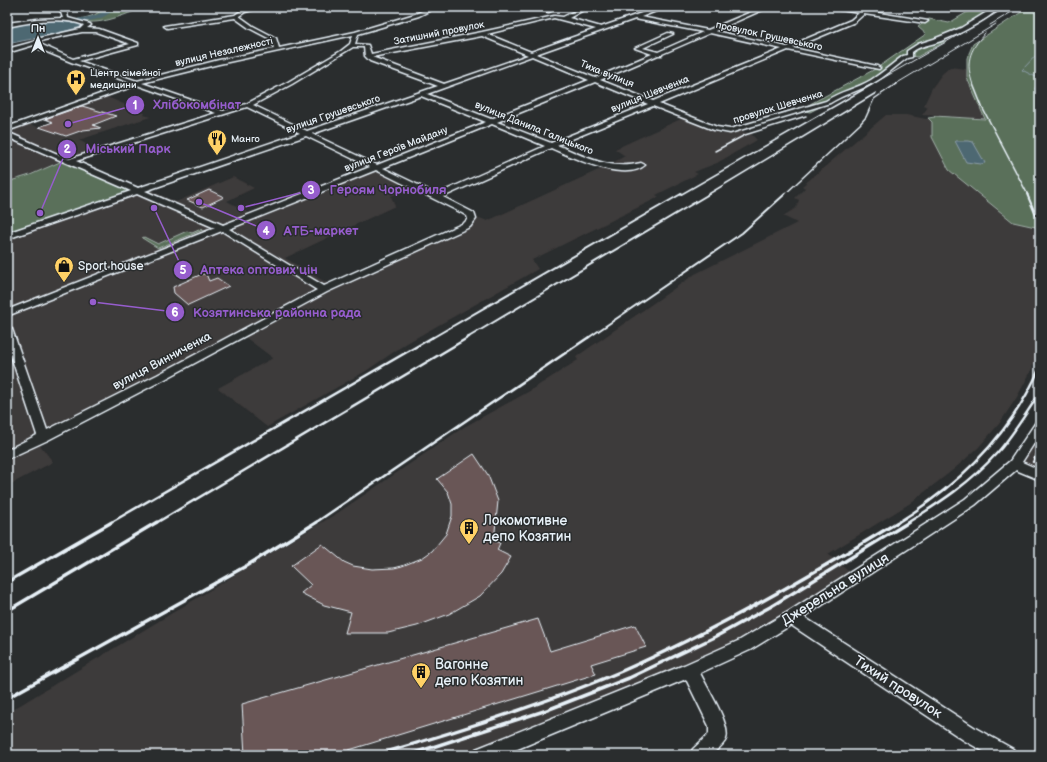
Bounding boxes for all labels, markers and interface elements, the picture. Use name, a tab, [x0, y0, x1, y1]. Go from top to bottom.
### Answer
north arrow	[18, 18, 58, 58]
street label: Затишний провулок	[393, 18, 486, 48]
street label: провулок Грушевського	[715, 19, 823, 53]
text: Пн	[31, 22, 45, 35]
street label: вулиця Незалежності	[174, 35, 274, 69]
street label: Тиха вулиця	[578, 58, 636, 90]
place label: Центр сімейної медицини	[90, 67, 161, 91]
hospital icon: Центр сімейної медицини	[65, 68, 87, 96]
street label: вулиця Шевченка	[609, 73, 691, 115]
street label: провулок Шевченка	[732, 88, 824, 126]
callout: Хлібокомбінат	[125, 92, 249, 117]
street label: вулиця Грушевського	[284, 92, 382, 136]
text: Хлібокомбінат	[152, 97, 242, 113]
text: 1	[132, 98, 138, 113]
street label: вулиця Данила Галицького	[473, 99, 595, 157]
street label: вулиця Героїв Майдану	[343, 124, 450, 174]
restaurant icon: Манго	[206, 128, 228, 156]
place label: Манго	[231, 133, 260, 145]
callout: Міський Парк	[57, 136, 178, 161]
text: Міський Парк	[86, 141, 171, 157]
text: 2	[63, 142, 71, 157]
callout: Героям Чорнобиля	[301, 177, 454, 202]
text: Героям Чорнобиля	[329, 182, 447, 198]
text: 3	[307, 183, 315, 198]
callout: АТБ-маркет	[256, 218, 367, 243]
text: АТБ-маркет	[283, 223, 359, 239]
text: 4	[262, 224, 270, 239]
shop icon: Sport house	[53, 255, 75, 283]
callout: Аптека оптових цін	[173, 257, 326, 282]
place label: Sport house	[78, 259, 144, 274]
text: Аптека оптових цін	[199, 262, 318, 278]
text: 5	[180, 263, 187, 278]
callout: Козятинська районна рада	[165, 300, 369, 325]
text: 6	[171, 305, 179, 320]
text: Козятинська районна рада	[193, 305, 361, 321]
street label: вулиця Винниченка	[110, 329, 214, 393]
place label: Локомотивне депо Козятин	[482, 512, 571, 545]
building icon: Локомотивне депо Козятин	[458, 517, 480, 545]
street label: Джерельна вулиця	[778, 549, 892, 629]
street label: Тихий провулок	[851, 652, 946, 722]
place label: Вагонне депо Козятин	[435, 656, 523, 689]
building icon: Вагонне депо Козятин	[410, 661, 432, 689]

